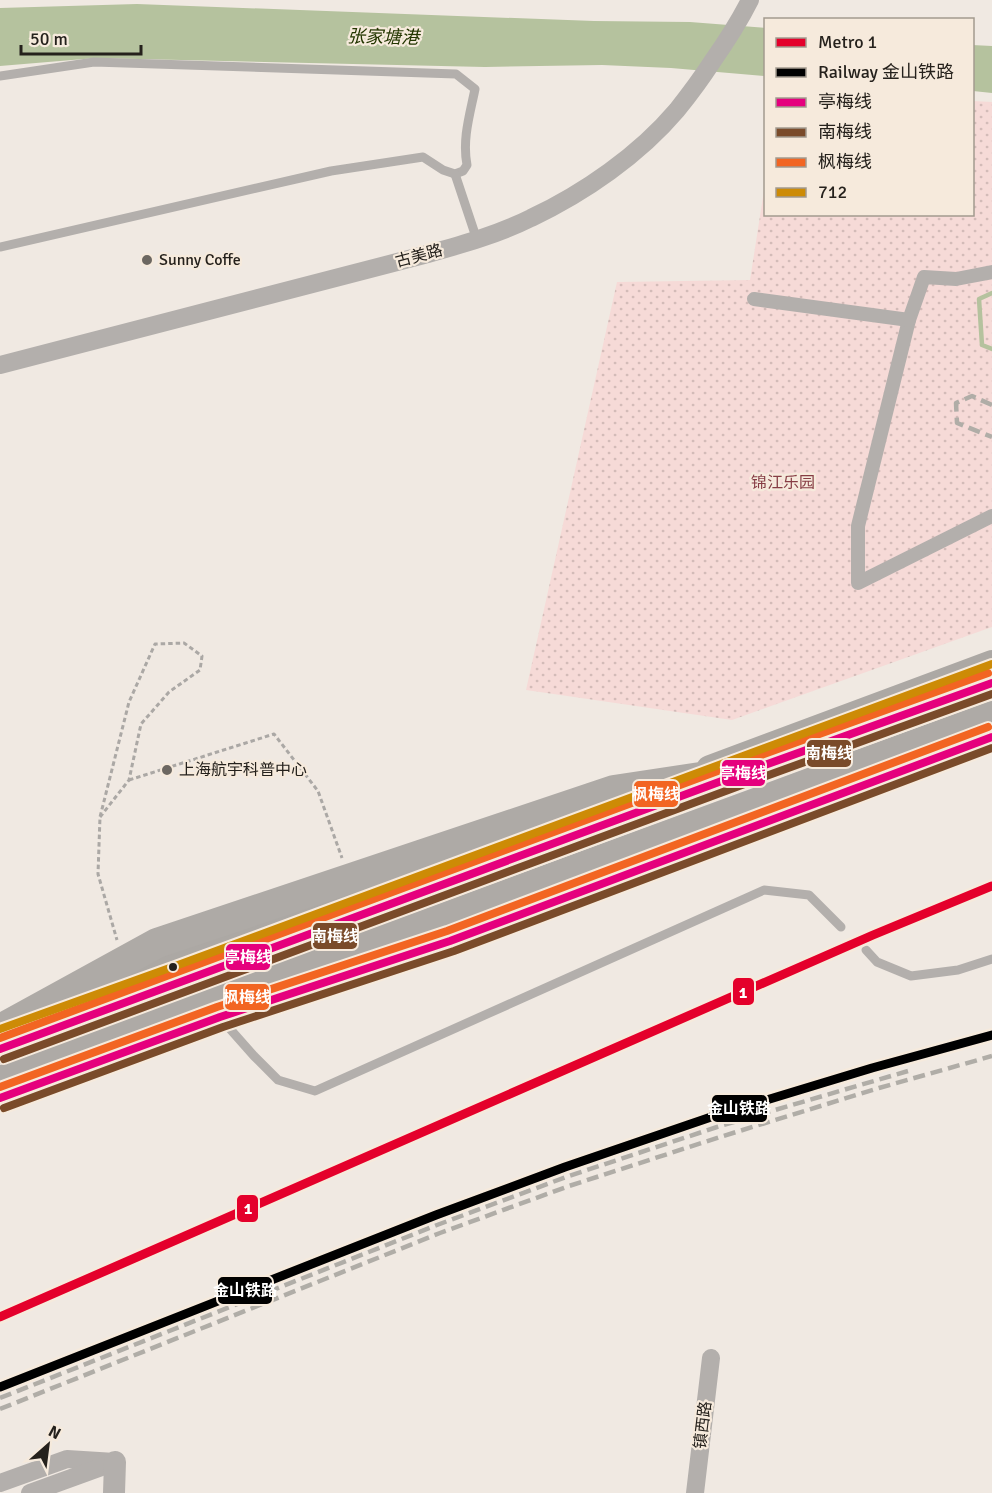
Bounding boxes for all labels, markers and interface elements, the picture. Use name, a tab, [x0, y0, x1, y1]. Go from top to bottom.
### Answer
scale bar	[21, 18, 141, 56]
legend	[764, 18, 974, 216]
water label: 张家塘港	[347, 25, 422, 49]
text: 50 m	[30, 28, 68, 50]
text: Metro 1	[818, 31, 877, 53]
text: Railway 金山铁路	[818, 61, 954, 83]
text: 亭梅线	[818, 91, 872, 113]
text: 南梅线	[818, 121, 872, 143]
text: 枫梅线	[818, 151, 872, 173]
text: 712	[818, 181, 847, 203]
street label: 古美路	[393, 240, 445, 272]
place label: Sunny Coffe	[159, 250, 241, 270]
marker: Sunny Coffe	[140, 253, 154, 267]
park label: 锦江乐园	[751, 473, 815, 493]
line badge: 南梅线	[806, 739, 852, 768]
text: 南梅线	[805, 744, 853, 764]
line badge: 亭梅线	[721, 759, 766, 787]
place label: 上海航宇科普中心	[179, 760, 307, 780]
marker: 上海航宇科普中心	[160, 763, 174, 777]
text: 亭梅线	[719, 764, 767, 784]
line badge: 枫梅线	[633, 780, 679, 808]
text: 枫梅线	[632, 785, 680, 805]
line badge: 南梅线	[312, 922, 358, 950]
text: 南梅线	[311, 927, 359, 947]
line badge: 亭梅线	[225, 943, 271, 971]
text: 亭梅线	[224, 948, 272, 968]
unlabelled marker	[167, 961, 179, 973]
line badge: 1	[732, 977, 755, 1006]
line badge: 枫梅线	[224, 983, 270, 1011]
text: 1	[739, 983, 748, 1003]
text: 枫梅线	[223, 988, 271, 1008]
line badge: 金山铁路	[711, 1094, 768, 1123]
text: 金山铁路	[707, 1099, 771, 1119]
line badge: 1	[236, 1194, 259, 1223]
text: 1	[244, 1199, 253, 1219]
line badge: 金山铁路	[217, 1276, 273, 1305]
text: 金山铁路	[213, 1281, 277, 1301]
street label: 镇西路	[690, 1400, 716, 1450]
north arrow	[18, 1415, 78, 1475]
text: N	[45, 1421, 64, 1444]

